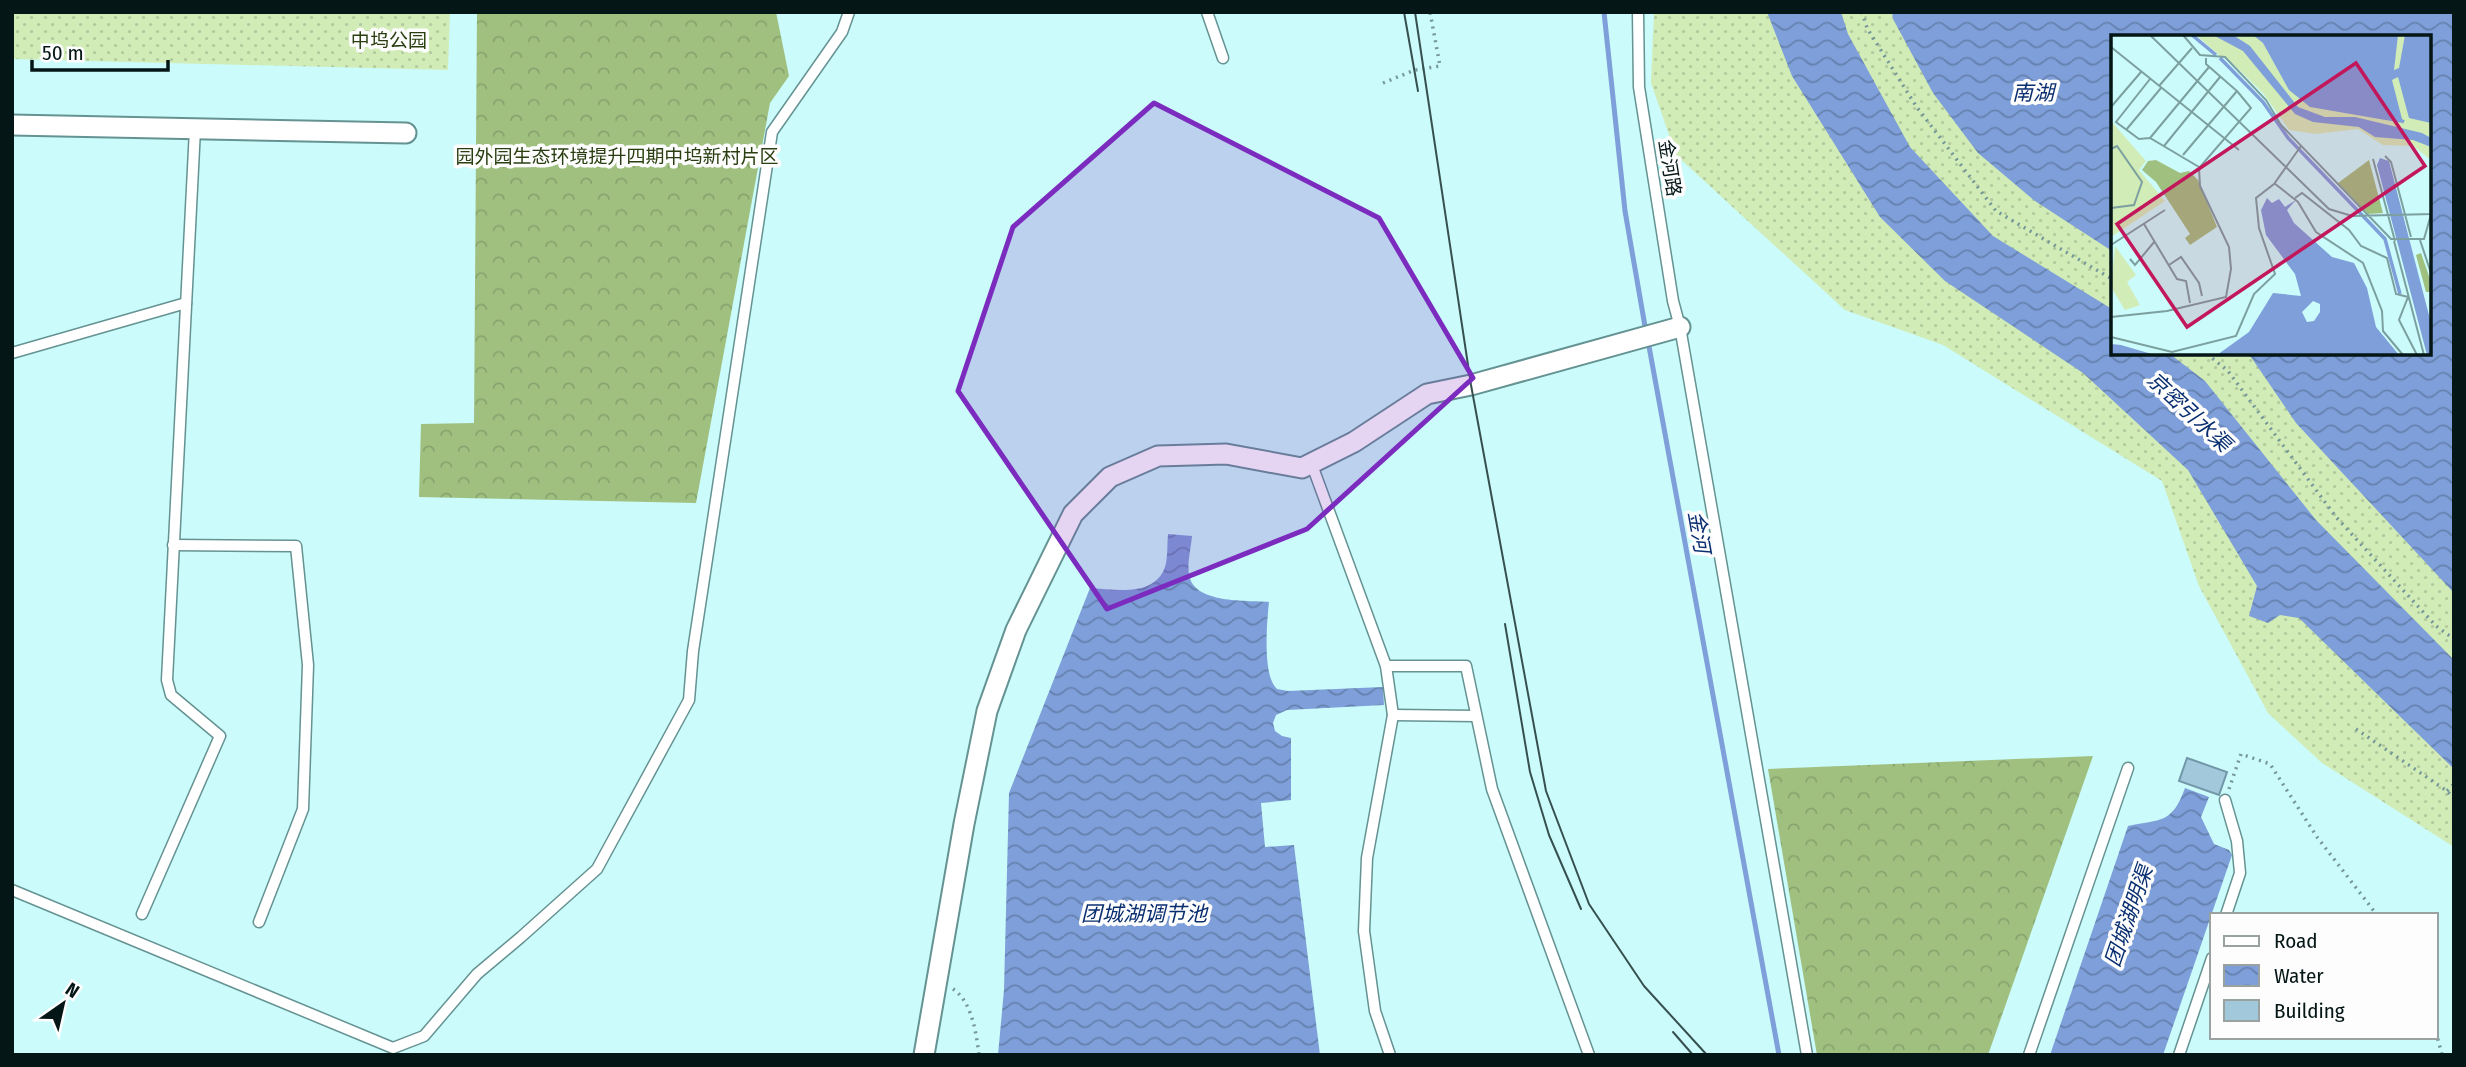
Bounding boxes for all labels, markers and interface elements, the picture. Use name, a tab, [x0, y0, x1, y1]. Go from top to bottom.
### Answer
scale bar	[32, 28, 168, 72]
park label: 中坞公园	[351, 29, 427, 52]
inset map	[2111, 35, 2431, 355]
text: 50 m	[42, 40, 84, 66]
water label: 南湖	[2012, 80, 2057, 106]
street label: 金河路	[1654, 138, 1686, 198]
park label: 园外园生态环境提升四期中坞新村片区	[455, 145, 779, 168]
water label: 京密引水渠	[2142, 367, 2238, 459]
water label: 金河	[1683, 509, 1716, 559]
water label: 团城湖明渠	[2100, 859, 2159, 970]
water label: 团城湖调节池	[1081, 901, 1209, 927]
legend	[2210, 913, 2438, 1039]
text: Road	[2274, 928, 2318, 954]
text: Water	[2274, 963, 2324, 989]
north arrow	[28, 969, 98, 1039]
text: N	[61, 978, 83, 1003]
text: Building	[2274, 998, 2345, 1024]

